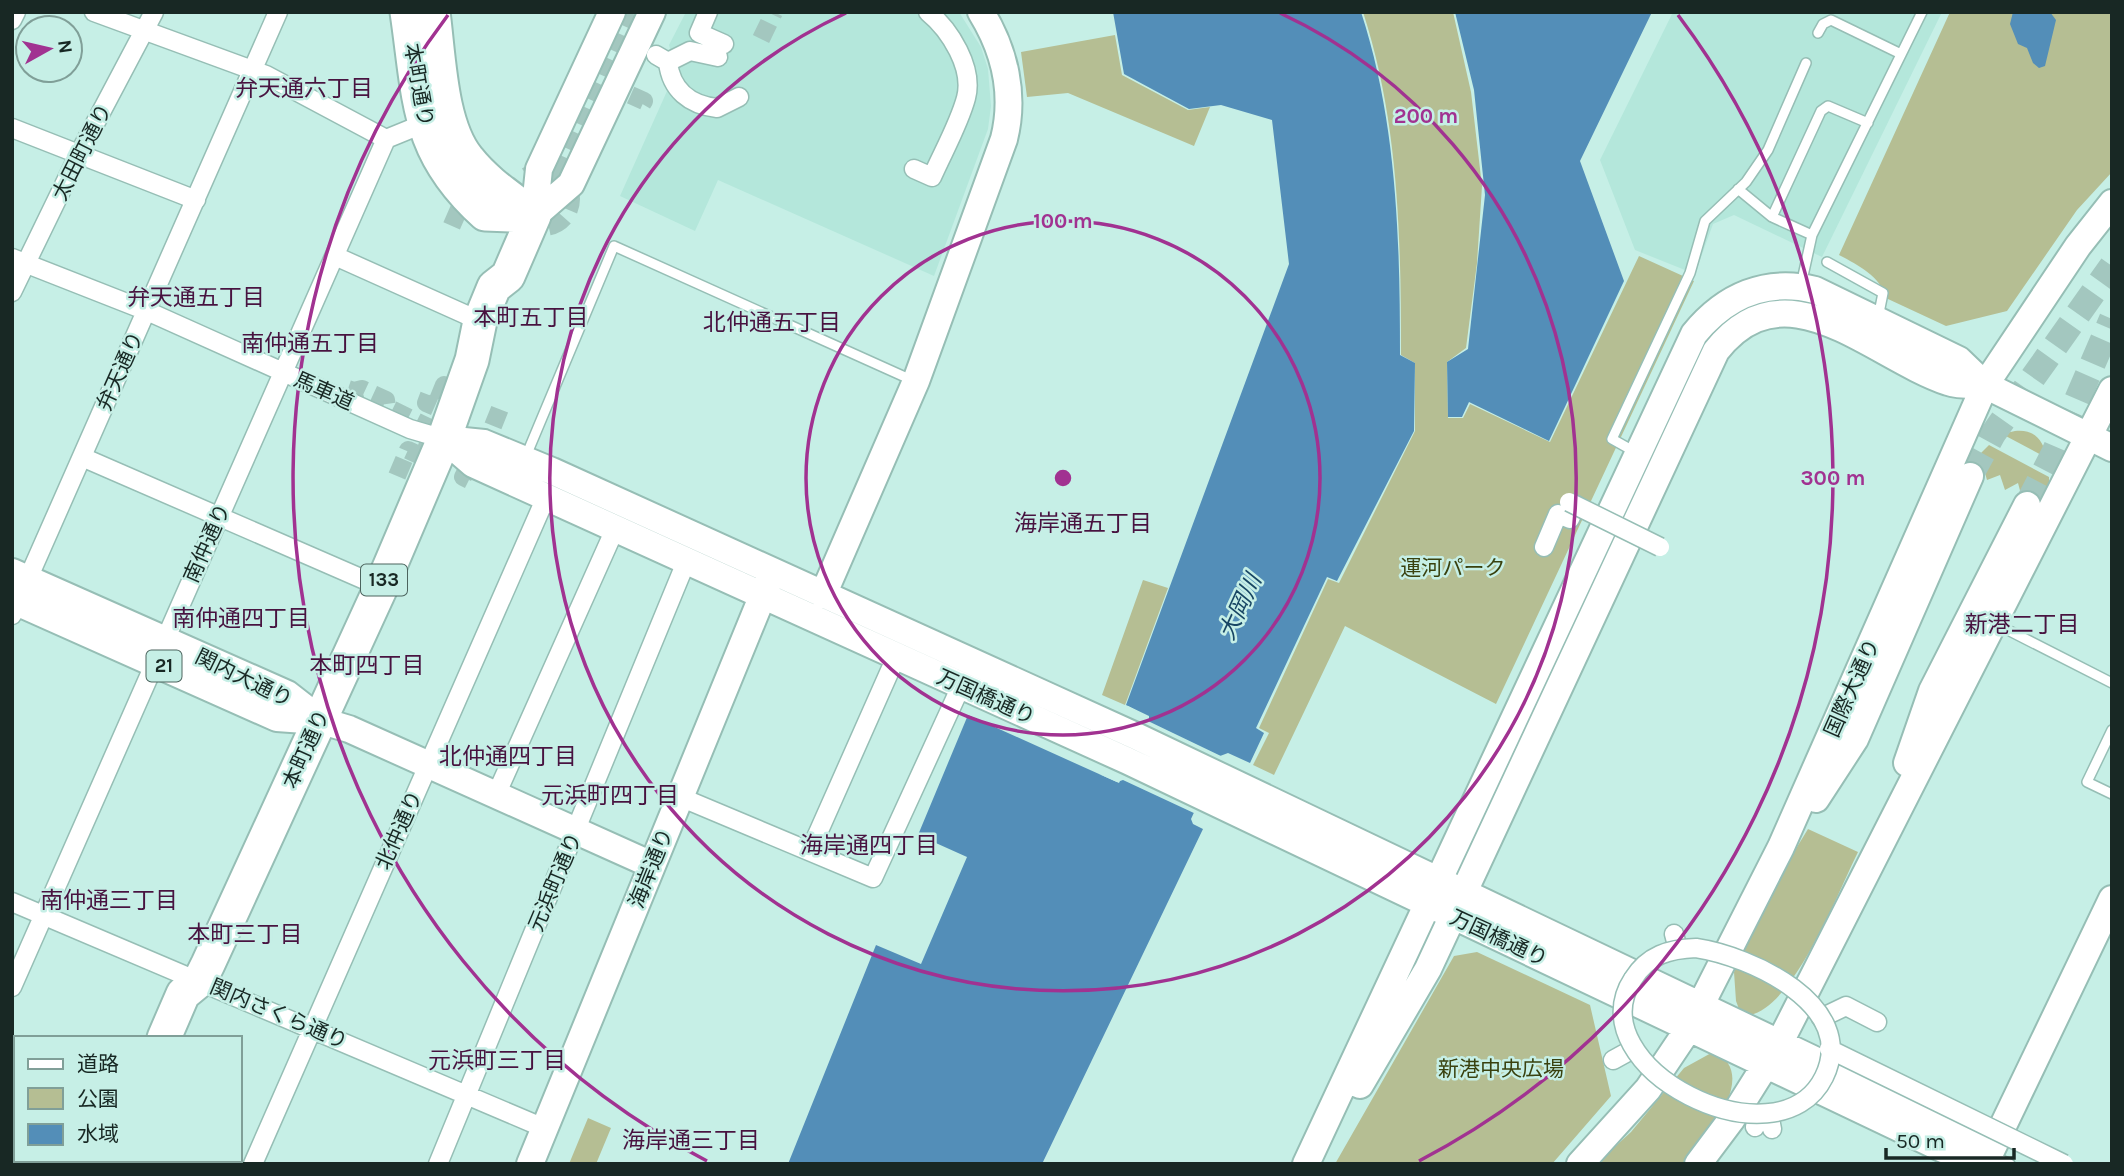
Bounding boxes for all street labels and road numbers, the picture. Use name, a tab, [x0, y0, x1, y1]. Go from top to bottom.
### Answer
street label: 本町通り	[400, 42, 438, 128]
street label: 太田町通り	[47, 100, 117, 204]
street label: 弁天通り	[92, 328, 148, 414]
street label: 馬車道	[290, 367, 358, 415]
street label: 南仲通り	[179, 500, 235, 586]
road number: 133	[361, 565, 407, 596]
street label: 国際大通り	[1820, 635, 1884, 741]
street label: 関内大通り	[192, 644, 296, 712]
road number: 21	[146, 650, 182, 681]
street label: 万国橋通り	[933, 665, 1039, 729]
street label: 本町通り	[278, 706, 334, 792]
street label: 北仲通り	[371, 787, 427, 873]
street label: 海岸通り	[624, 825, 678, 911]
street label: 元浜町通り	[523, 829, 587, 935]
street label: 万国橋通り	[1446, 905, 1552, 971]
street label: 関内さくら通り	[207, 974, 351, 1054]

